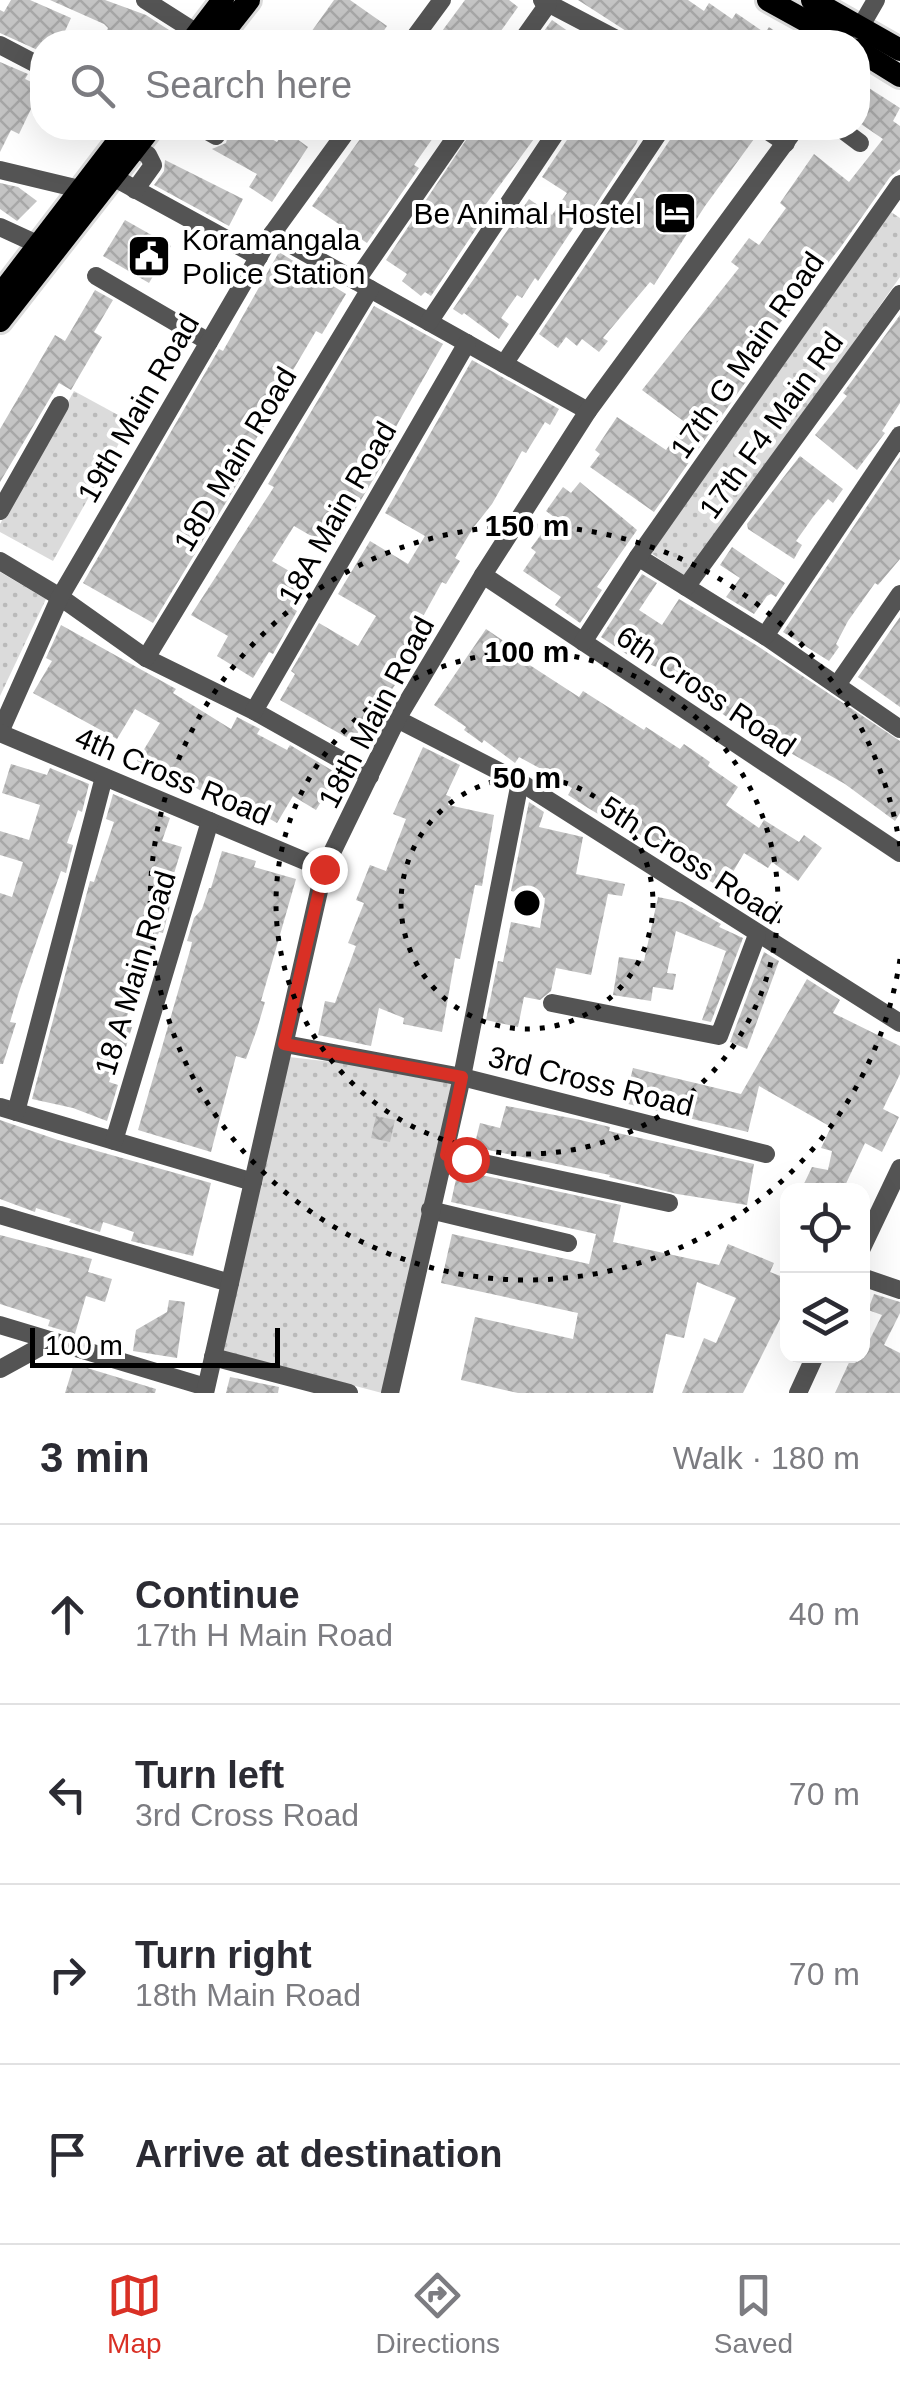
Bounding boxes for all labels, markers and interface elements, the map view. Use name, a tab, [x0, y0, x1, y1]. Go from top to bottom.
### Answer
search box	[30, 30, 870, 140]
icon: search	[65, 58, 120, 113]
text: Search here	[145, 64, 352, 106]
hotel icon: Be Animal Hostel	[652, 190, 698, 236]
place label: Be Animal Hostel	[414, 197, 642, 230]
place label: Koramangala Police Station	[182, 223, 365, 290]
public building icon: Koramangala Police Station	[126, 233, 172, 279]
street label: 17th G Main Road	[664, 246, 830, 464]
street label: 19th Main Road	[71, 308, 205, 508]
street label: 17th F4 Main Rd	[692, 326, 850, 524]
street label: 18D Main Road	[167, 361, 303, 557]
street label: 18A Main Road	[271, 416, 403, 610]
text: 150 m	[484, 509, 570, 542]
street label: 18th Main Road	[312, 611, 440, 813]
street label: 6th Cross Road	[610, 619, 802, 763]
text: 100 m	[484, 635, 570, 668]
street label: 4th Cross Road	[71, 720, 275, 832]
text: 50 m	[493, 761, 561, 794]
street label: 5th Cross Road	[595, 789, 787, 931]
route end	[302, 847, 348, 893]
street label: 18 A Main Road	[88, 867, 182, 1079]
centre of rings	[509, 885, 545, 921]
street label: 3rd Cross Road	[485, 1040, 697, 1122]
route start	[444, 1137, 490, 1183]
map controls	[780, 1183, 870, 1363]
button: locate	[780, 1183, 870, 1273]
button: layers	[780, 1273, 870, 1363]
scale bar	[30, 1323, 280, 1368]
text: 100 m	[45, 1330, 123, 1361]
text: 3 min	[40, 1434, 150, 1481]
text: Walk · 180 m	[673, 1440, 860, 1476]
text: Continue	[135, 1574, 300, 1616]
icon: ahead	[40, 1587, 95, 1642]
text: 40 m	[789, 1596, 860, 1632]
text: 17th H Main Road	[135, 1617, 393, 1653]
text: Turn left	[135, 1754, 284, 1796]
icon: left	[40, 1767, 95, 1822]
text: 70 m	[789, 1776, 860, 1812]
text: 3rd Cross Road	[135, 1797, 359, 1833]
text: Turn right	[135, 1934, 312, 1976]
icon: right	[40, 1947, 95, 2002]
text: 70 m	[789, 1956, 860, 1992]
text: 18th Main Road	[135, 1977, 361, 2013]
icon: arrive	[40, 2127, 95, 2182]
text: Arrive at destination	[135, 2133, 502, 2175]
tab: Map	[107, 2268, 162, 2360]
tab: Directions	[376, 2268, 500, 2360]
tab: Saved	[714, 2268, 793, 2360]

